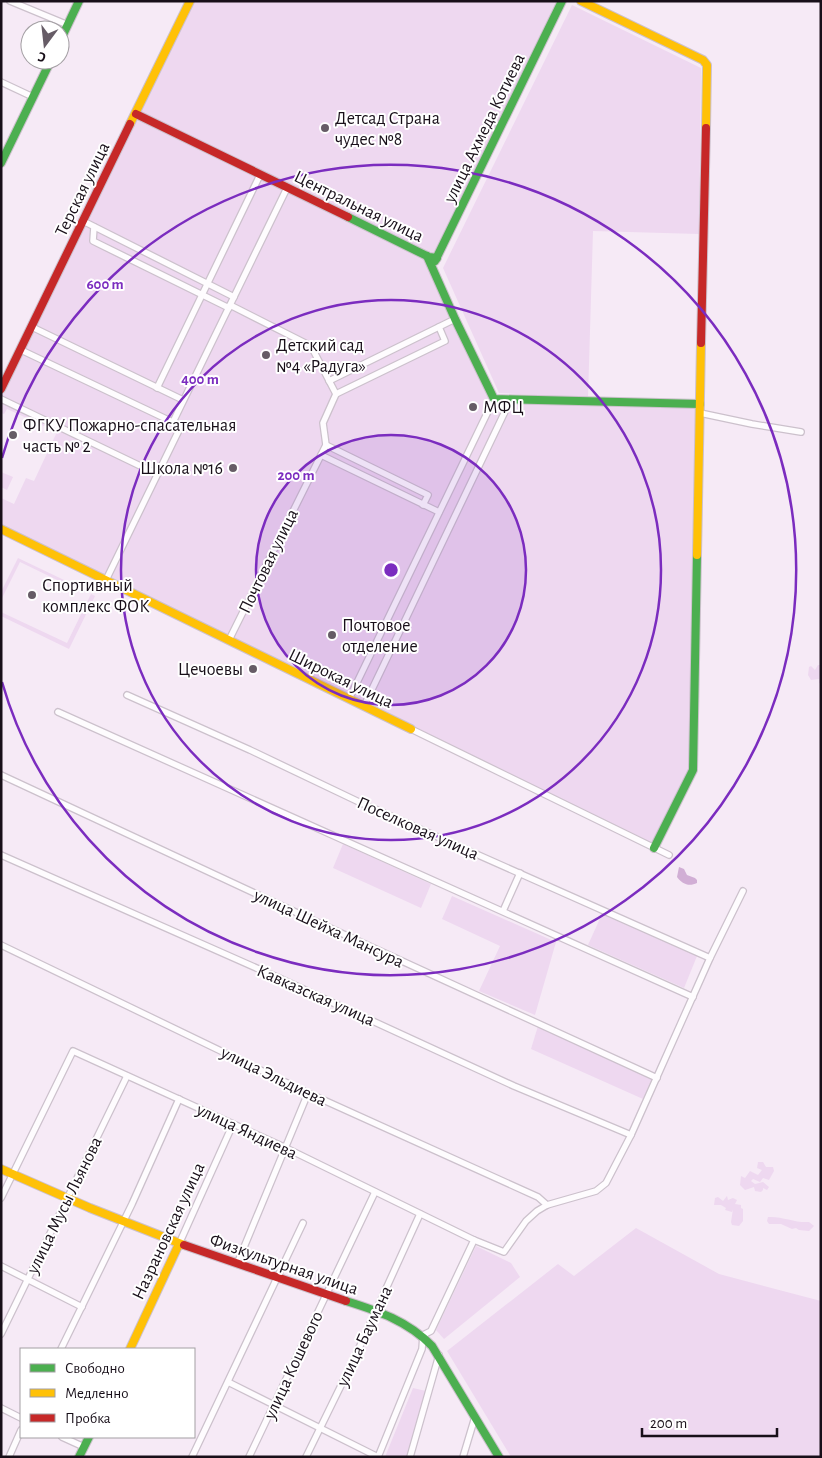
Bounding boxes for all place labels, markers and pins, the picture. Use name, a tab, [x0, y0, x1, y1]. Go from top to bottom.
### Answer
place label: Детсад Страна чудес №8	[335, 110, 440, 149]
marker: Детсад Страна чудес №8	[319, 122, 331, 134]
place label: Детский сад №4 «Радуга»	[276, 337, 366, 376]
marker: Детский сад №4 «Радуга»	[260, 349, 272, 361]
place label: МФЦ	[483, 399, 524, 417]
marker: МФЦ	[467, 401, 479, 413]
place label: ФГКУ Пожарно-спасательная часть № 2	[23, 417, 236, 456]
marker: ФГКУ Пожарно-спасательная часть № 2	[7, 429, 19, 441]
place label: Школа №16	[140, 460, 223, 478]
marker: Школа №16	[227, 462, 239, 474]
centre of rings	[382, 561, 400, 579]
place label: Спортивный комплекс ФОК	[42, 577, 150, 616]
marker: Спортивный комплекс ФОК	[26, 589, 38, 601]
place label: Почтовое отделение	[342, 617, 418, 656]
marker: Почтовое отделение	[326, 629, 338, 641]
place label: Цечоевы	[178, 661, 243, 679]
marker: Цечоевы	[247, 663, 259, 675]

